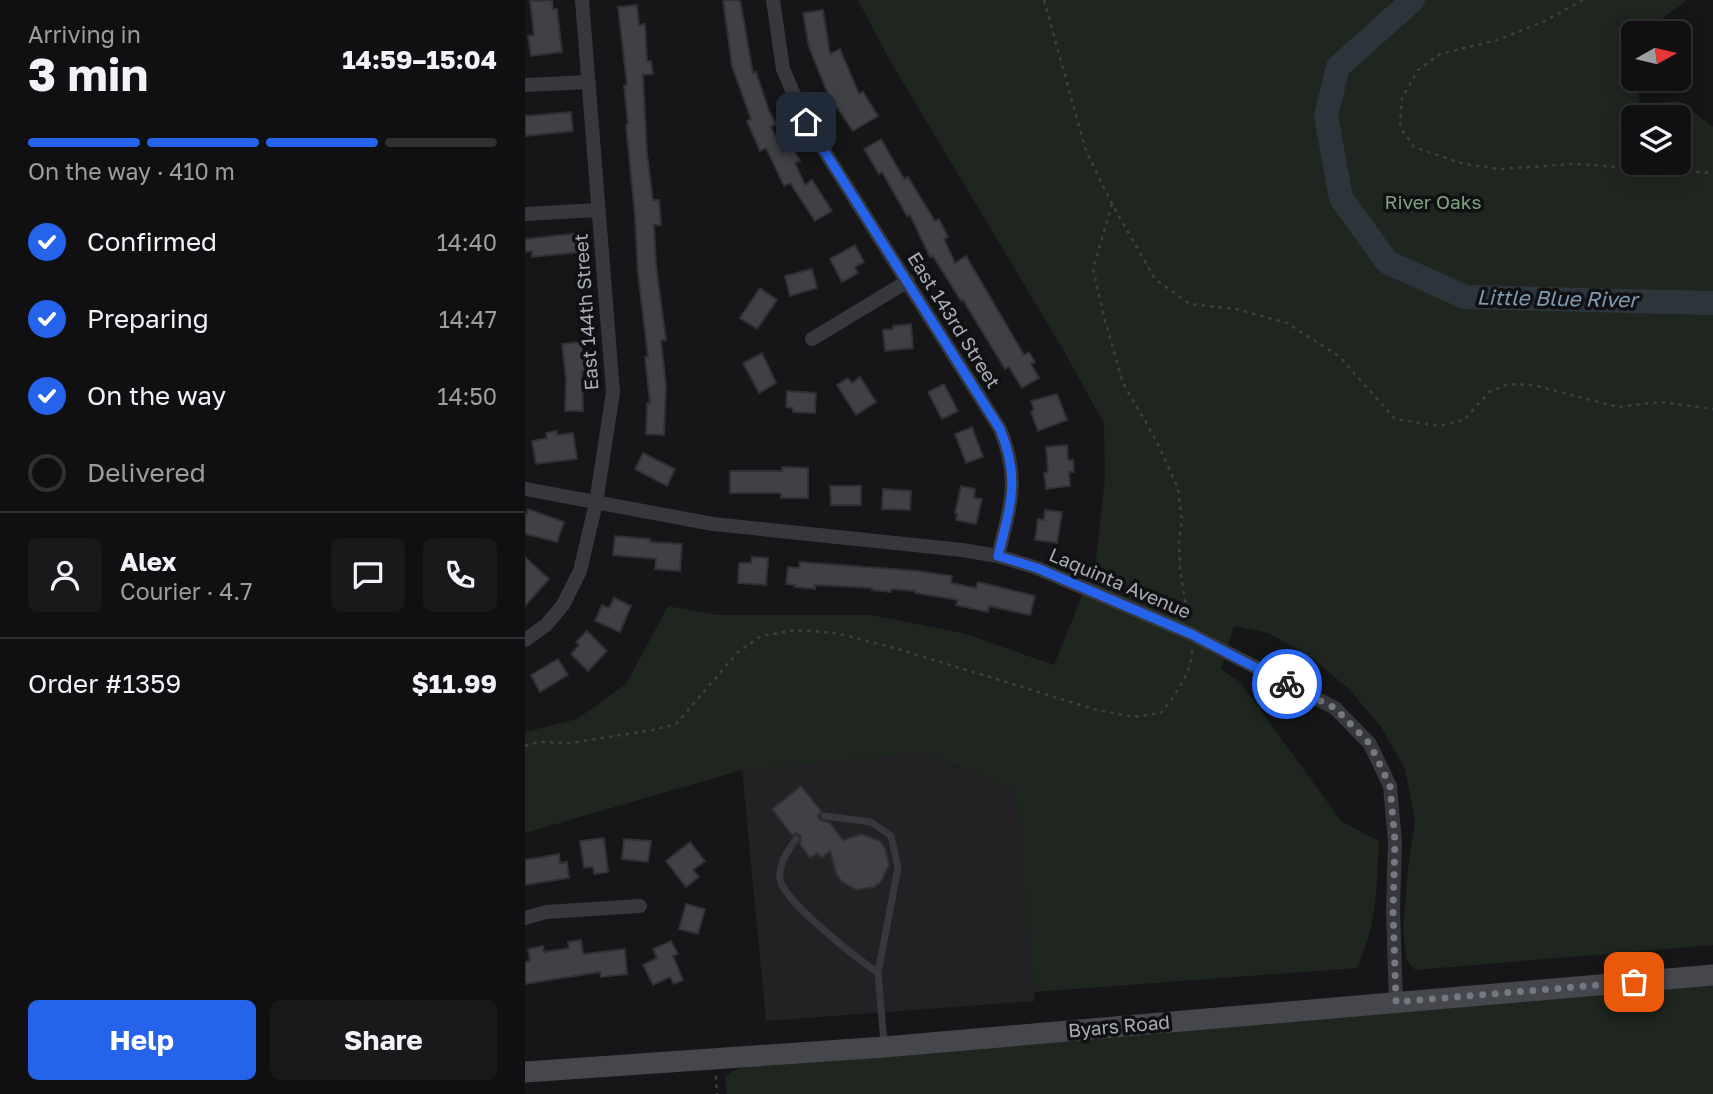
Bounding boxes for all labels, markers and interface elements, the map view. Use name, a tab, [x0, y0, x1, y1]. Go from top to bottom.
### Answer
text: Arriving in	[28, 20, 141, 48]
north arrow	[1621, 21, 1691, 91]
map controls	[1621, 21, 1691, 175]
text: 14:59–15:04	[342, 44, 497, 75]
text: 3 min	[28, 46, 148, 101]
pin	[776, 92, 836, 152]
icon: home	[787, 103, 825, 141]
button: layers	[1621, 105, 1691, 175]
text: On the way · 410 m	[28, 157, 235, 185]
park label: River Oaks	[1384, 190, 1482, 213]
icon: check	[28, 223, 66, 261]
text: Confirmed	[87, 226, 217, 257]
text: 14:40	[437, 228, 497, 256]
street label: East 144th Street	[569, 233, 602, 391]
street label: East 143rd Street	[903, 247, 1006, 392]
water label: Little Blue River	[1476, 284, 1640, 312]
icon: check	[28, 300, 66, 338]
text: Preparing	[87, 303, 209, 334]
text: 14:47	[439, 305, 497, 333]
icon: check	[28, 377, 66, 415]
text: On the way	[87, 380, 226, 411]
text: 14:50	[437, 382, 497, 410]
text: Delivered	[87, 457, 206, 488]
button: person	[28, 538, 102, 612]
button: chat	[331, 538, 405, 612]
button: phone	[423, 538, 497, 612]
street label: Laquinta Avenue	[1046, 542, 1195, 623]
text: Alex	[120, 546, 177, 577]
text: Courier · 4.7	[120, 577, 252, 605]
courier	[1252, 649, 1322, 719]
icon: bike	[1268, 665, 1306, 703]
text: Order #1359	[28, 668, 181, 699]
text: $11.99	[411, 668, 497, 699]
pin	[1604, 952, 1664, 1012]
icon: bag	[1615, 963, 1653, 1001]
button: Help	[28, 1000, 256, 1080]
button: Share	[270, 1000, 497, 1080]
street label: Byars Road	[1067, 1010, 1171, 1041]

